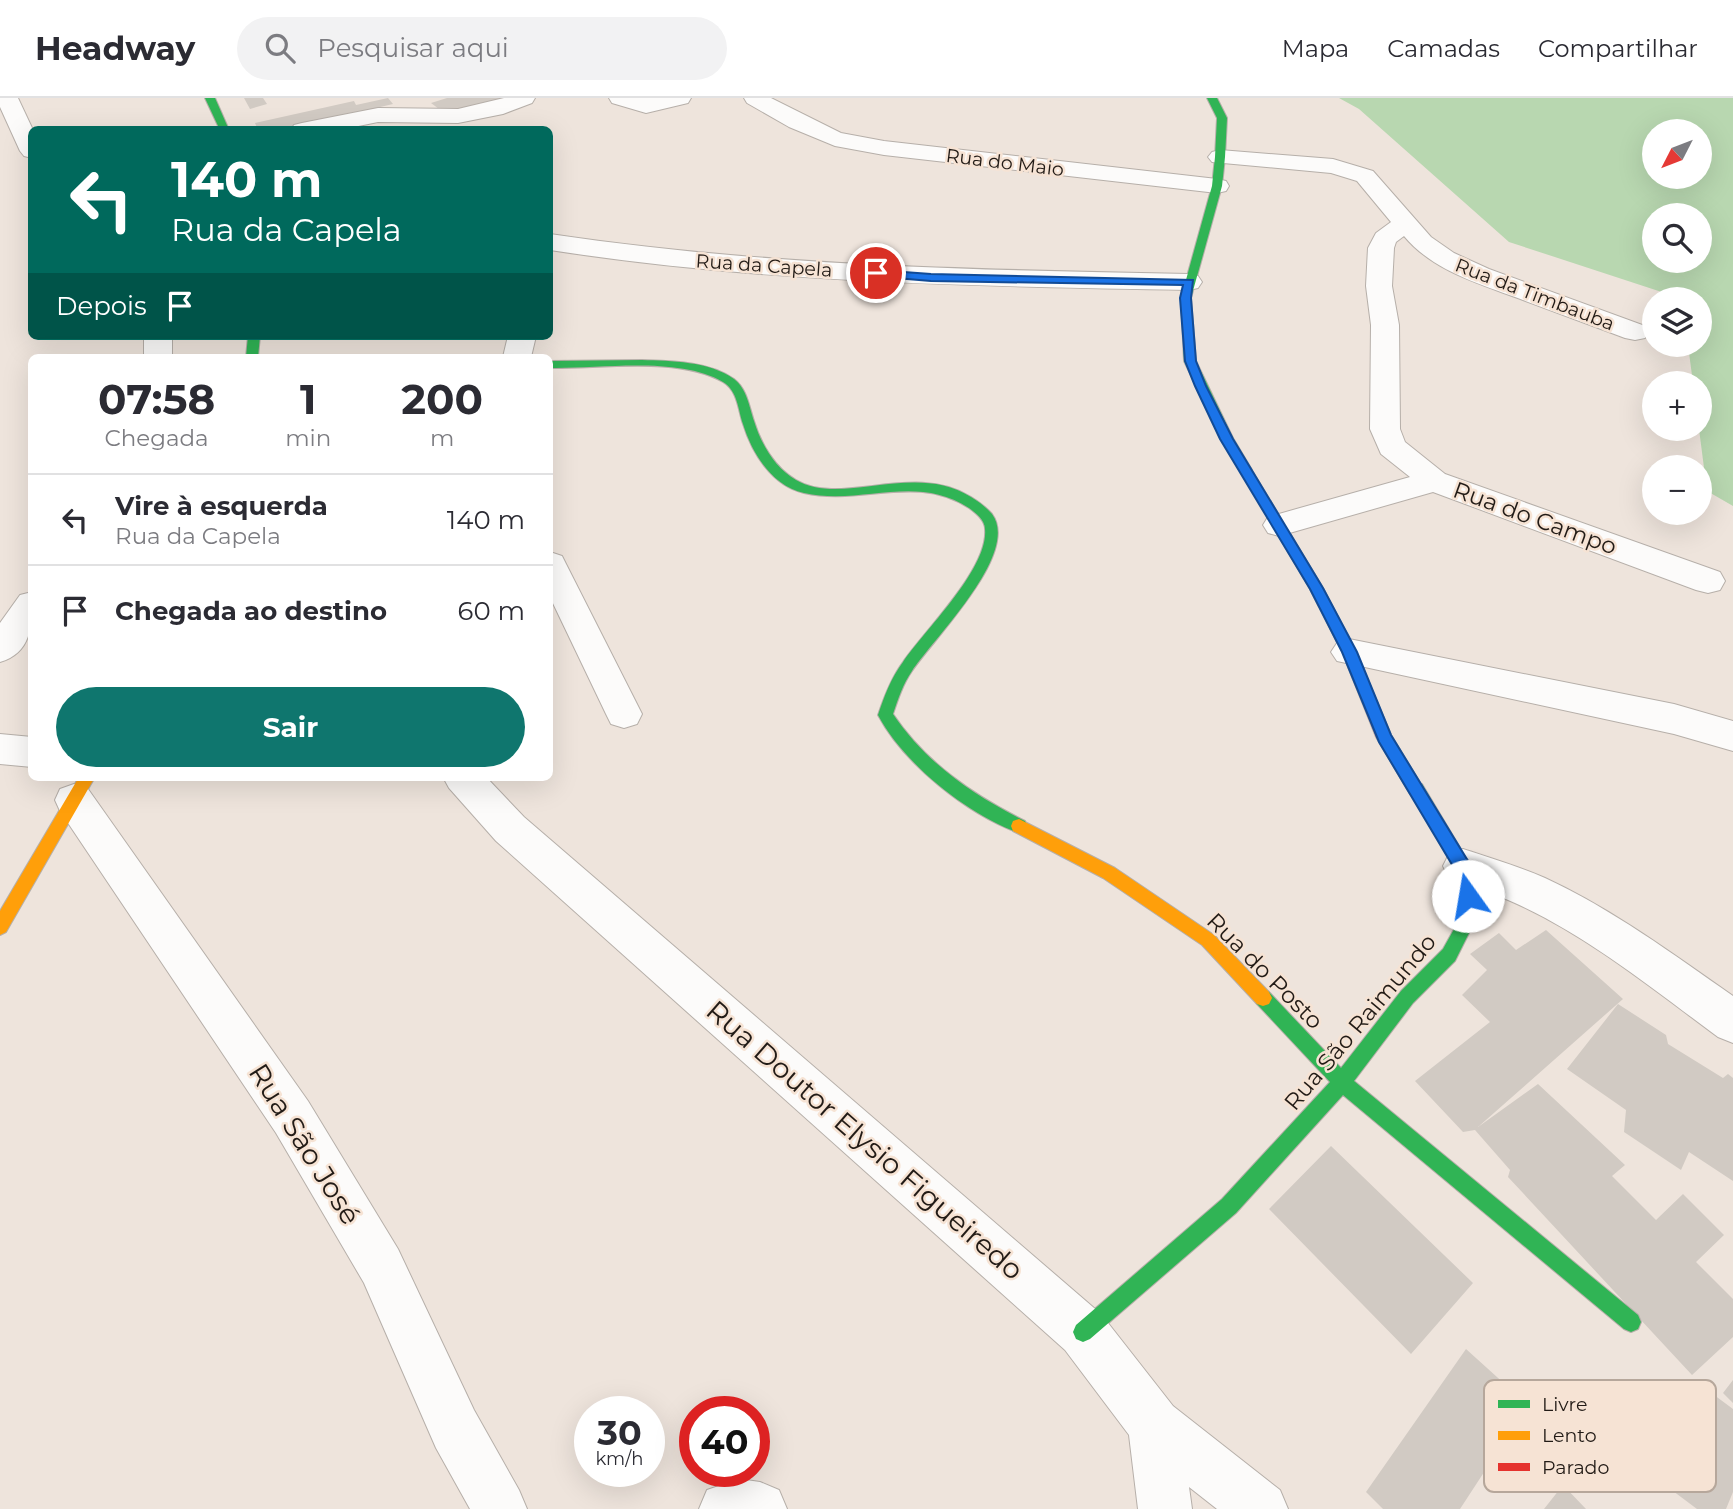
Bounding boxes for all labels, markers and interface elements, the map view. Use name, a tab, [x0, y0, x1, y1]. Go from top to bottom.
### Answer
search box	[237, 17, 727, 80]
text: Headway	[35, 28, 195, 68]
icon: search	[261, 29, 299, 67]
text: Pesquisar aqui	[317, 32, 509, 64]
text: Mapa	[1282, 34, 1349, 63]
text: Camadas	[1387, 34, 1500, 63]
text: Compartilhar	[1538, 34, 1698, 63]
north arrow	[1642, 119, 1712, 189]
map controls	[1642, 119, 1712, 525]
street label: Rua do Maio	[945, 144, 1065, 181]
text: 140 m	[171, 150, 323, 209]
icon: left	[56, 154, 147, 245]
button: search	[1642, 203, 1712, 273]
text: Rua da Capela	[171, 210, 402, 249]
pin	[846, 243, 906, 303]
street label: Rua da Capela	[695, 249, 833, 282]
street label: Rua da Timbauba	[1452, 253, 1618, 335]
icon: arrive	[857, 254, 895, 292]
icon: arrive	[161, 287, 199, 325]
button: layers	[1642, 287, 1712, 357]
text: Depois	[56, 290, 147, 322]
button: +	[1642, 371, 1712, 441]
text: 07:58	[98, 373, 215, 425]
text: 1	[300, 373, 316, 425]
text: 200	[401, 373, 483, 425]
text: Chegada	[104, 424, 209, 452]
text: min	[285, 424, 331, 452]
text: m	[430, 424, 454, 452]
button: −	[1642, 455, 1712, 525]
street label: Rua do Campo	[1449, 475, 1621, 561]
text: Vire à esquerda	[115, 490, 328, 522]
icon: left	[56, 501, 94, 539]
text: 140 m	[447, 504, 525, 536]
text: Rua da Capela	[115, 522, 281, 550]
icon: arrive	[56, 592, 94, 630]
text: Chegada ao destino	[115, 595, 387, 627]
text: 60 m	[458, 595, 525, 627]
button: Sair	[56, 687, 525, 767]
position arrow	[1431, 859, 1505, 933]
street label: Rua do Posto	[1201, 907, 1329, 1035]
street label: Rua São Raimundo	[1278, 928, 1442, 1116]
street label: Rua Doutor Elysio Figueiredo	[700, 993, 1030, 1287]
street label: Rua São José	[242, 1057, 368, 1231]
legend	[1484, 1380, 1716, 1492]
text: Livre	[1542, 1393, 1587, 1416]
speed limit sign: 40	[679, 1396, 770, 1487]
text: 30	[597, 1411, 642, 1454]
text: Lento	[1542, 1424, 1597, 1447]
text: km/h	[595, 1448, 644, 1470]
text: Parado	[1542, 1456, 1610, 1479]

